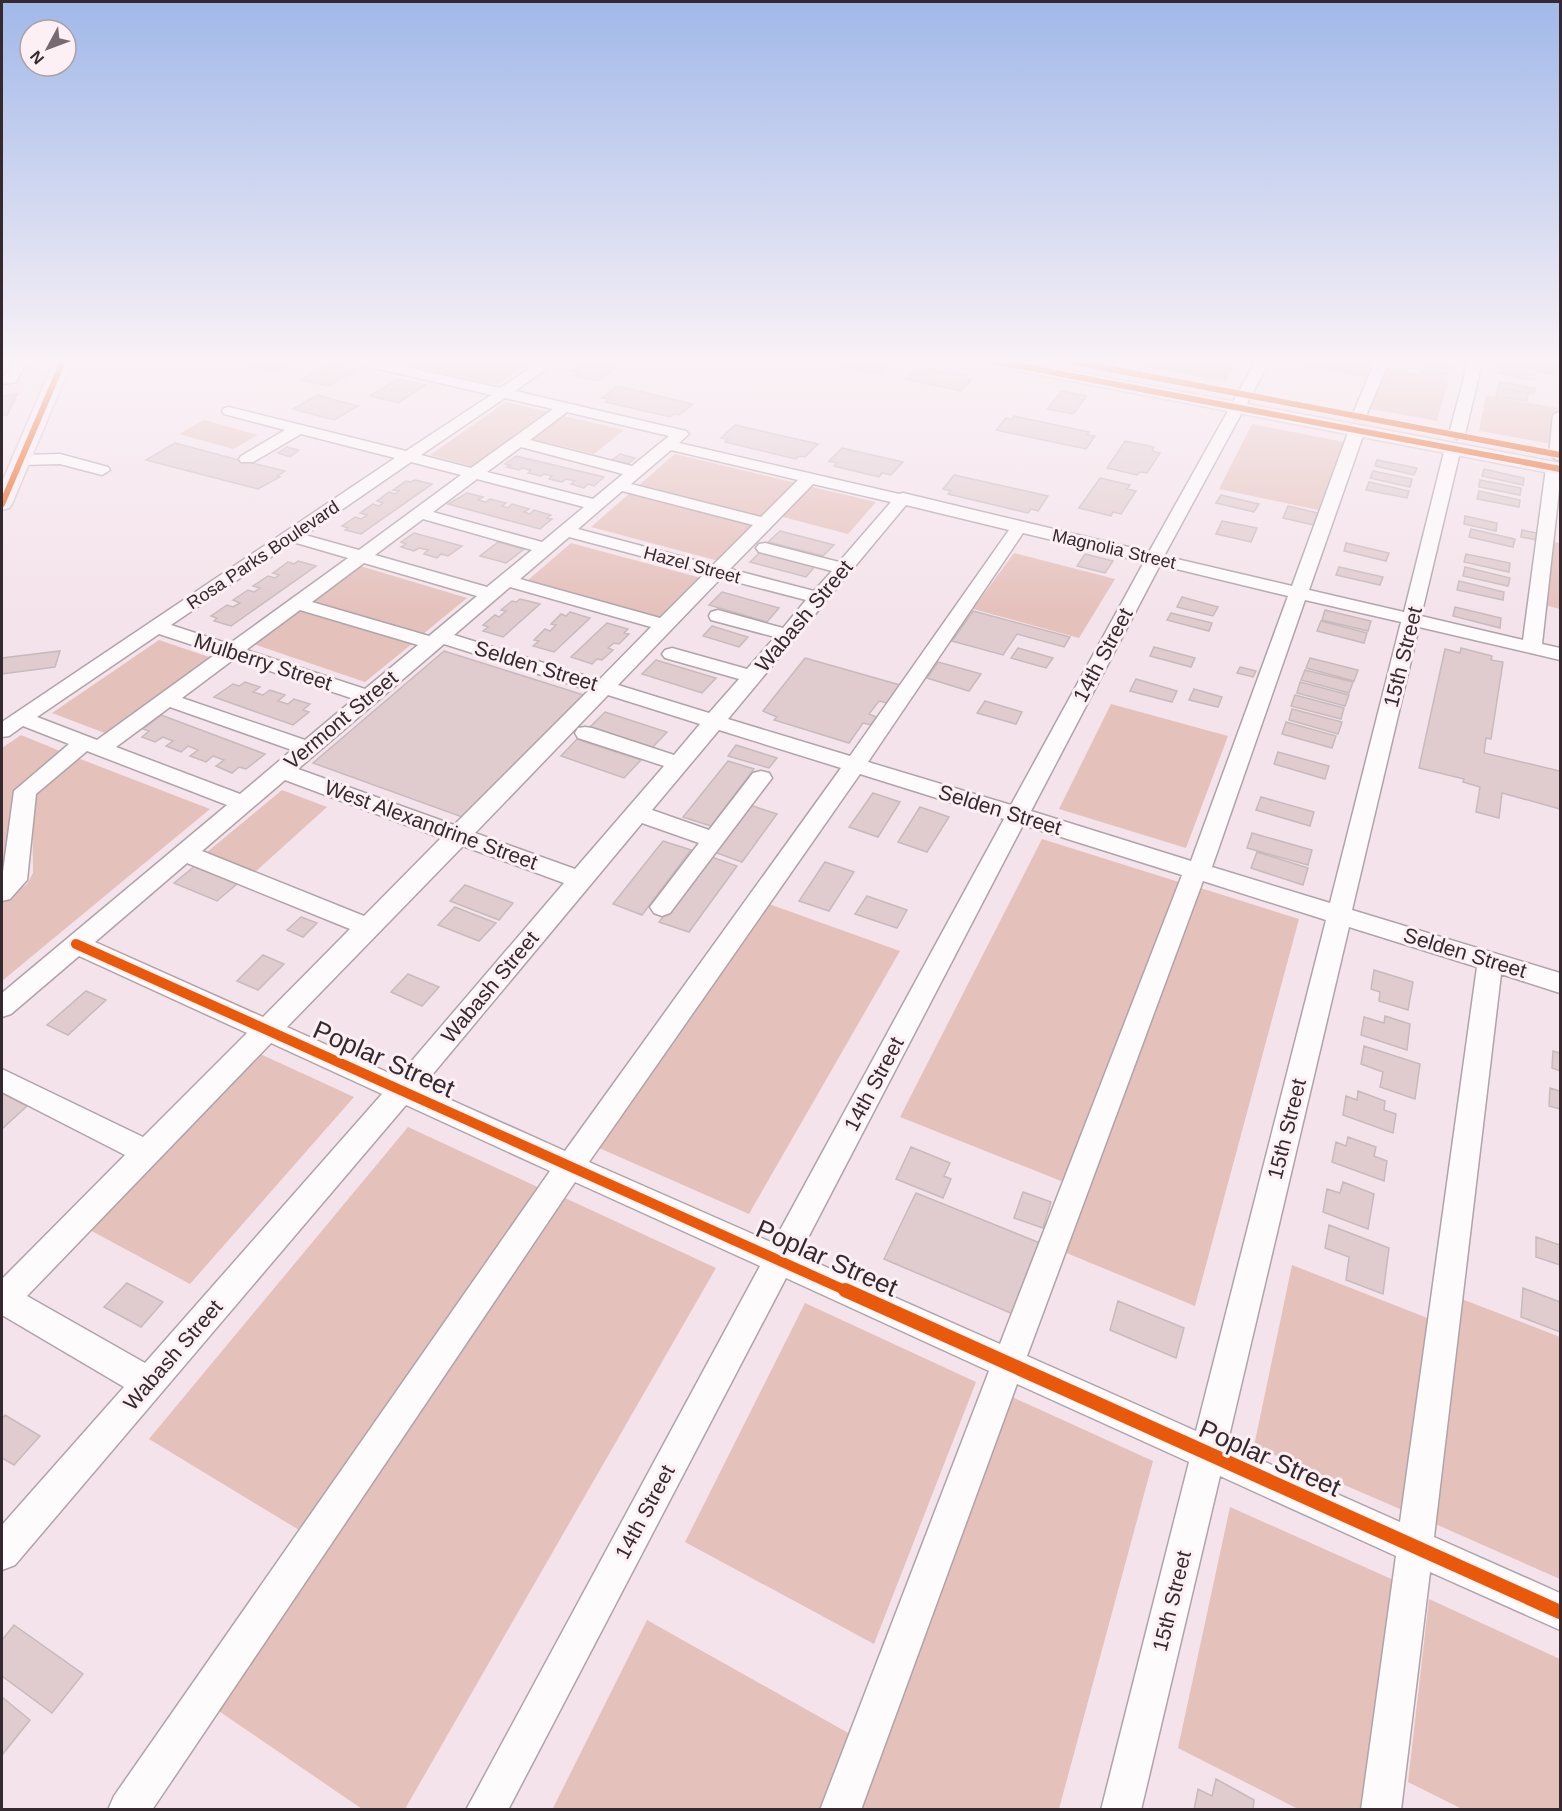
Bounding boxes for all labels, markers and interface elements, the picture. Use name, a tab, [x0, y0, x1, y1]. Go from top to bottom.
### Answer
north arrow	[18, 18, 78, 78]
text: N	[27, 48, 47, 67]
street label: Rosa Parks Boulevard	[183, 497, 343, 613]
street label: Magnolia Street	[1050, 525, 1178, 573]
street label: Hazel Street	[642, 543, 742, 587]
street label: Wabash Street	[750, 555, 857, 676]
street label: 14th Street	[1068, 604, 1137, 706]
street label: 15th Street	[1379, 604, 1426, 710]
street label: Mulberry Street	[191, 628, 335, 695]
street label: Selden Street	[472, 636, 601, 695]
street label: Vermont Street	[280, 666, 402, 773]
street label: West Alexandrine Street	[322, 775, 541, 874]
street label: Selden Street	[936, 780, 1065, 839]
street label: Selden Street	[1401, 923, 1530, 982]
street label: Wabash Street	[436, 926, 543, 1047]
street label: Poplar Street	[309, 1014, 460, 1104]
street label: 14th Street	[839, 1033, 908, 1135]
street label: 15th Street	[1263, 1076, 1310, 1182]
street label: Poplar Street	[752, 1213, 903, 1303]
street label: Wabash Street	[119, 1295, 227, 1414]
street label: Poplar Street	[1195, 1413, 1346, 1503]
street label: 14th Street	[610, 1461, 679, 1563]
street label: 15th Street	[1148, 1548, 1195, 1654]

